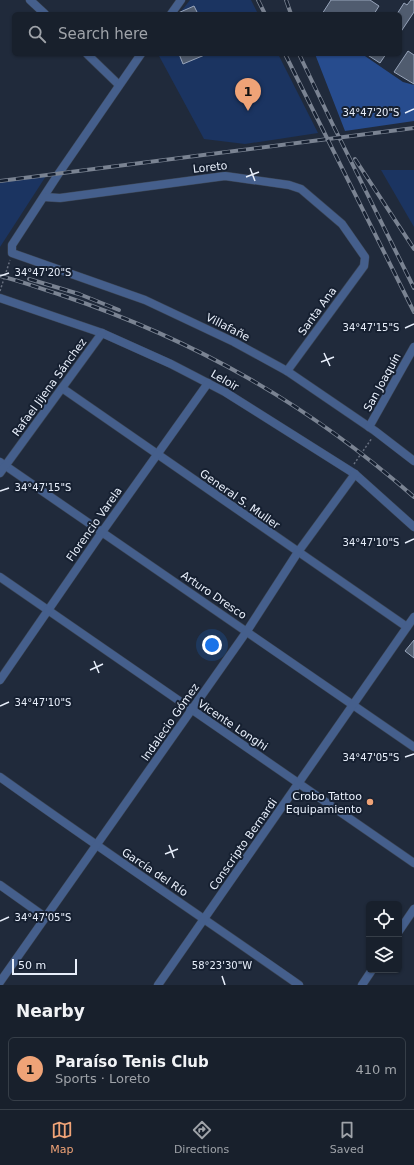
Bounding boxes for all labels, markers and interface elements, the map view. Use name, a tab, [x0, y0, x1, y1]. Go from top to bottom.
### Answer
search box	[12, 12, 402, 56]
icon: search	[26, 23, 48, 45]
text: Search here	[58, 25, 148, 43]
pin: 1	[235, 78, 261, 111]
text: 34°47'20"S	[343, 107, 399, 118]
street label: Loreto	[192, 159, 228, 176]
text: 34°47'20"S	[15, 267, 71, 278]
street label: Santa Ana	[296, 285, 339, 338]
street label: Villafañe	[204, 311, 252, 344]
text: 34°47'15"S	[343, 322, 399, 333]
street label: Rafael Jijena Sánchez	[10, 336, 89, 439]
street label: San Joaquín	[361, 351, 404, 414]
street label: Leloir	[208, 367, 241, 394]
street label: General S. Muller	[197, 467, 283, 532]
text: 34°47'15"S	[15, 482, 71, 493]
street label: Florencio Varela	[64, 485, 125, 564]
text: 34°47'10"S	[343, 537, 399, 548]
street label: Arturo Dresco	[179, 569, 249, 622]
your location	[202, 635, 222, 655]
street label: Indalecio Gómez	[139, 681, 202, 764]
text: 34°47'10"S	[15, 697, 71, 708]
street label: Vicente Longhi	[195, 697, 270, 754]
text: 34°47'05"S	[343, 752, 399, 763]
place label: Crobo Tattoo Equipamiento	[286, 790, 362, 816]
street label: Conscripto Bernardi	[207, 796, 280, 893]
marker: Crobo Tattoo Equipamiento	[365, 797, 375, 807]
street label: García del Río	[119, 846, 190, 899]
map controls	[366, 901, 402, 973]
button: locate	[366, 901, 402, 937]
text: 34°47'05"S	[15, 912, 71, 923]
button: layers	[366, 937, 402, 973]
scale bar	[12, 957, 77, 976]
text: 50 m	[18, 959, 46, 972]
text: 58°23'30"W	[192, 960, 252, 971]
text: Nearby	[16, 1001, 85, 1021]
text: Paraíso Tenis Club	[55, 1053, 209, 1071]
text: 1	[25, 1062, 35, 1077]
text: 410 m	[355, 1062, 397, 1077]
text: Sports · Loreto	[55, 1071, 150, 1086]
tab: Map	[50, 1119, 73, 1156]
tab: Directions	[174, 1119, 229, 1156]
tab: Saved	[330, 1119, 364, 1156]

